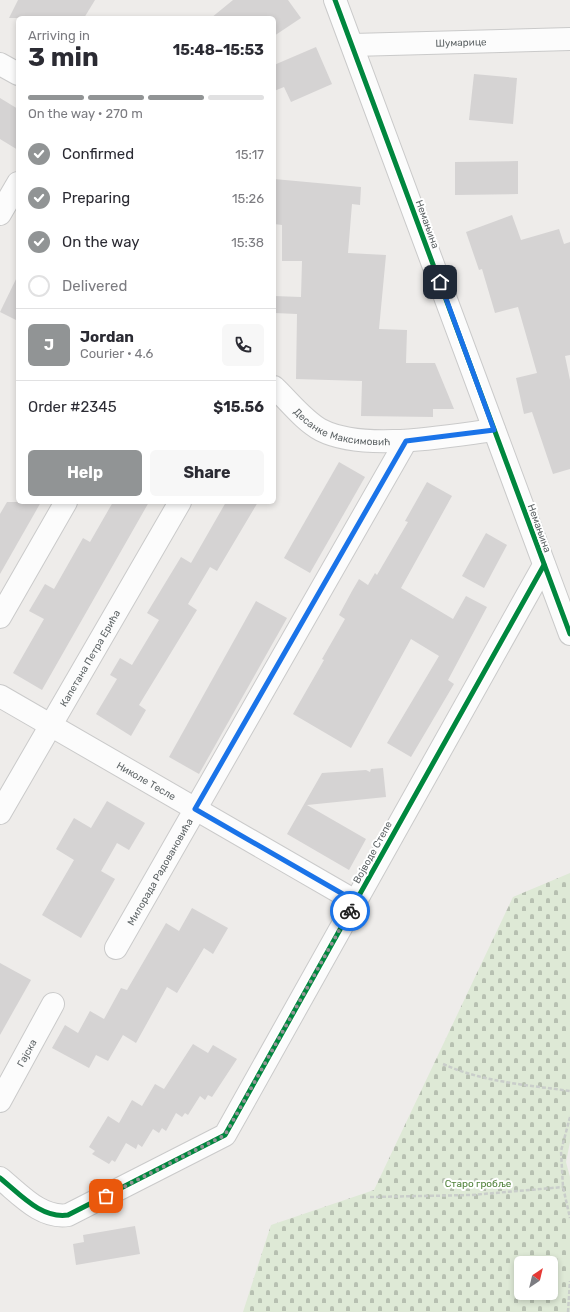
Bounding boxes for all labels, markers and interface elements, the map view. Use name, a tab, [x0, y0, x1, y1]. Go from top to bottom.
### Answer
text: Arriving in	[28, 28, 90, 43]
street label: Шумарице	[435, 36, 487, 50]
text: 15:48–15:53	[173, 41, 264, 59]
text: 3 min	[28, 42, 99, 73]
text: On the way · 270 m	[28, 106, 143, 121]
icon: check	[28, 143, 50, 165]
text: Confirmed	[62, 145, 134, 163]
text: 15:17	[235, 147, 264, 162]
icon: check	[28, 187, 50, 209]
text: Preparing	[62, 189, 130, 207]
text: 15:26	[232, 191, 264, 206]
street label: Немањина	[413, 198, 441, 250]
icon: check	[28, 231, 50, 253]
text: On the way	[62, 233, 140, 251]
text: 15:38	[231, 235, 264, 250]
pin	[423, 265, 457, 299]
icon: home	[429, 271, 451, 293]
text: Delivered	[62, 277, 127, 295]
button: phone	[222, 324, 264, 366]
text: Jordan	[80, 328, 134, 346]
text: J	[44, 336, 54, 354]
text: Courier · 4.6	[80, 346, 153, 361]
text: Order #2345	[28, 398, 117, 416]
text: $15.56	[213, 398, 264, 416]
street label: Десанке Максимовић	[291, 406, 390, 448]
button: Help	[28, 450, 142, 496]
button: Share	[150, 450, 264, 496]
street label: Немањина	[525, 502, 553, 554]
street label: Капетана Петра Ерића	[58, 608, 123, 709]
street label: Николе Тесле	[114, 760, 178, 803]
street label: Милорада Радовановића	[125, 817, 196, 928]
street label: Војводе Степе	[351, 819, 395, 886]
courier	[330, 891, 370, 931]
icon: bike	[339, 900, 361, 922]
street label: Гајска	[15, 1037, 40, 1069]
park label: Старо гробље	[445, 1178, 512, 1190]
pin	[89, 1179, 123, 1213]
icon: bag	[95, 1185, 117, 1207]
north arrow	[514, 1256, 558, 1300]
map controls	[514, 1256, 558, 1300]

